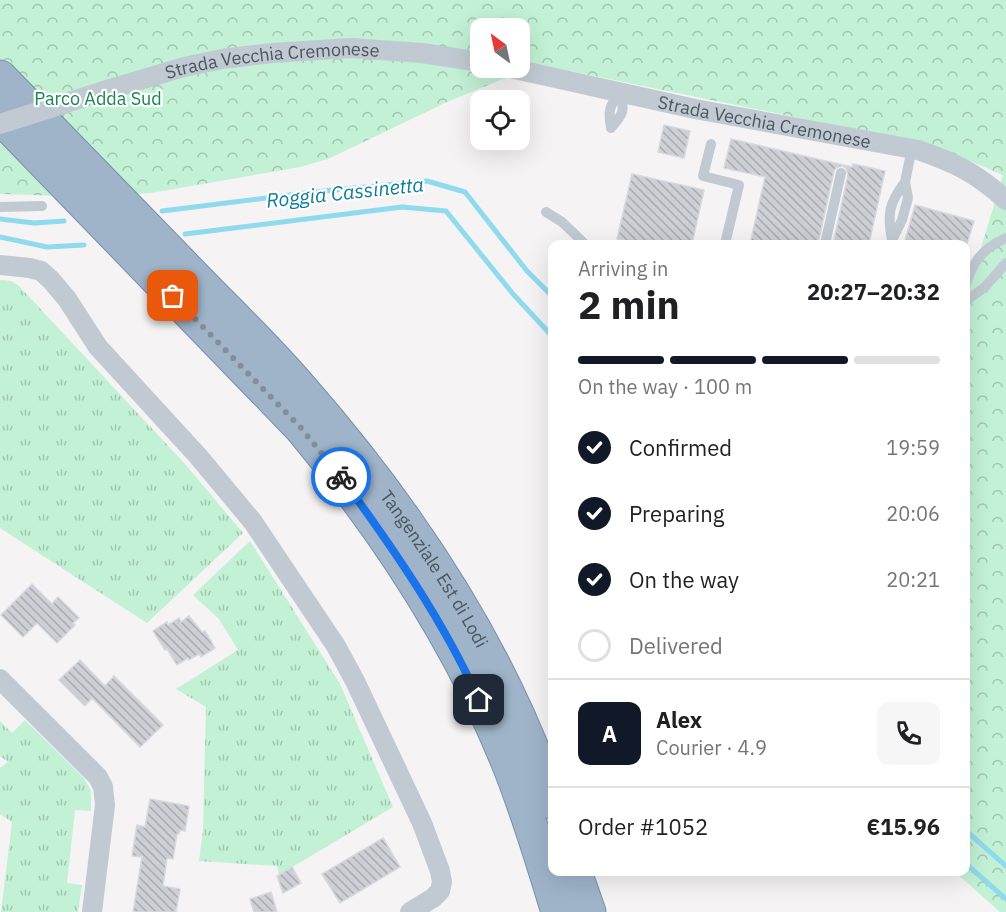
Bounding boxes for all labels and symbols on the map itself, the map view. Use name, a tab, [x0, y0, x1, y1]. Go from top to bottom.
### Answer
north arrow	[470, 18, 530, 78]
street label: Strada Vecchia Cremonese	[162, 37, 381, 84]
park label: Parco Adda Sud	[34, 87, 162, 110]
street label: Strada Vecchia Cremonese	[656, 90, 873, 153]
water label: Roggia Cassinetta	[265, 170, 425, 214]
pin	[147, 270, 198, 321]
courier	[311, 447, 371, 507]
street label: Tangenziale Est di Lodi	[376, 485, 494, 651]
pin	[453, 674, 504, 725]

